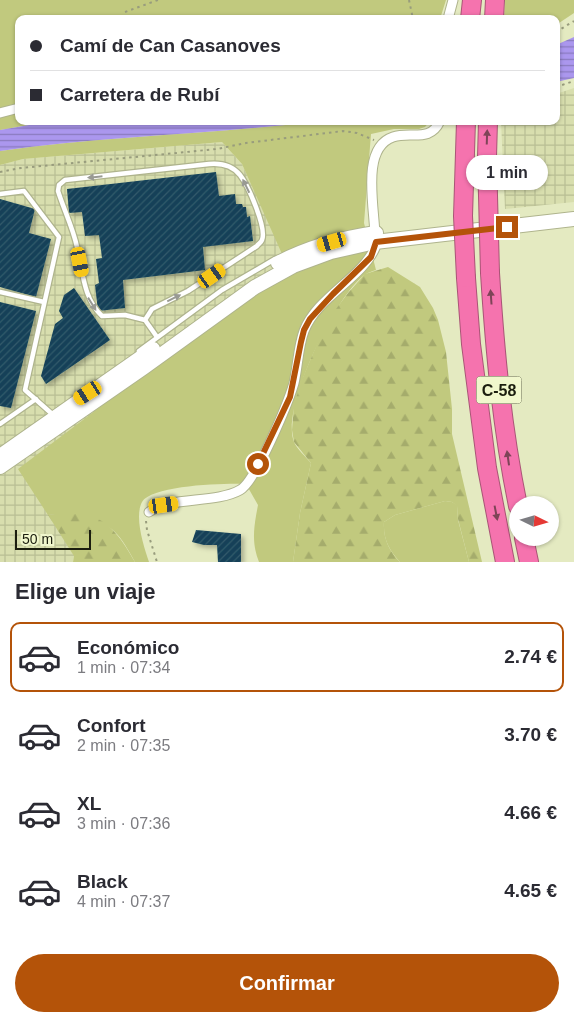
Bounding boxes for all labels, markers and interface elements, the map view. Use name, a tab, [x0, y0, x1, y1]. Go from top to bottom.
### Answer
text: Camí de Can Casanoves	[60, 35, 281, 56]
text: Carretera de Rubí	[60, 84, 219, 105]
one-way arrow	[484, 128, 492, 144]
callout: 1 min	[466, 154, 548, 190]
text: 1 min	[486, 164, 528, 181]
one-way arrow	[86, 173, 102, 181]
one-way arrow	[241, 179, 250, 194]
route end	[496, 216, 518, 238]
car	[315, 231, 348, 253]
car	[69, 246, 90, 278]
car	[195, 261, 228, 291]
one-way arrow	[487, 289, 495, 305]
one-way arrow	[167, 294, 181, 302]
one-way arrow	[88, 298, 97, 311]
road number: C-58	[476, 376, 522, 404]
car	[71, 379, 104, 407]
one-way arrow	[504, 450, 512, 466]
route start	[247, 453, 269, 475]
car	[148, 495, 179, 515]
north arrow	[509, 496, 559, 546]
map controls	[509, 496, 559, 546]
one-way arrow	[492, 506, 500, 522]
scale bar	[15, 527, 91, 550]
text: 50 m	[22, 531, 53, 547]
text: Elige un viaje	[15, 579, 156, 604]
icon: car	[17, 635, 62, 680]
text: Económico	[77, 637, 179, 658]
text: 2.74 €	[504, 646, 557, 667]
text: 1 min · 07:34	[77, 659, 170, 676]
icon: car	[17, 713, 62, 758]
text: Confort	[77, 715, 146, 736]
text: 3.70 €	[504, 724, 557, 745]
text: 2 min · 07:35	[77, 737, 170, 754]
icon: car	[17, 791, 62, 836]
text: XL	[77, 793, 101, 814]
text: 4.66 €	[504, 802, 557, 823]
text: 3 min · 07:36	[77, 815, 170, 832]
icon: car	[17, 869, 62, 914]
text: Black	[77, 871, 128, 892]
text: 4.65 €	[504, 880, 557, 901]
text: 4 min · 07:37	[77, 893, 170, 910]
button: Confirmar	[15, 954, 559, 1012]

